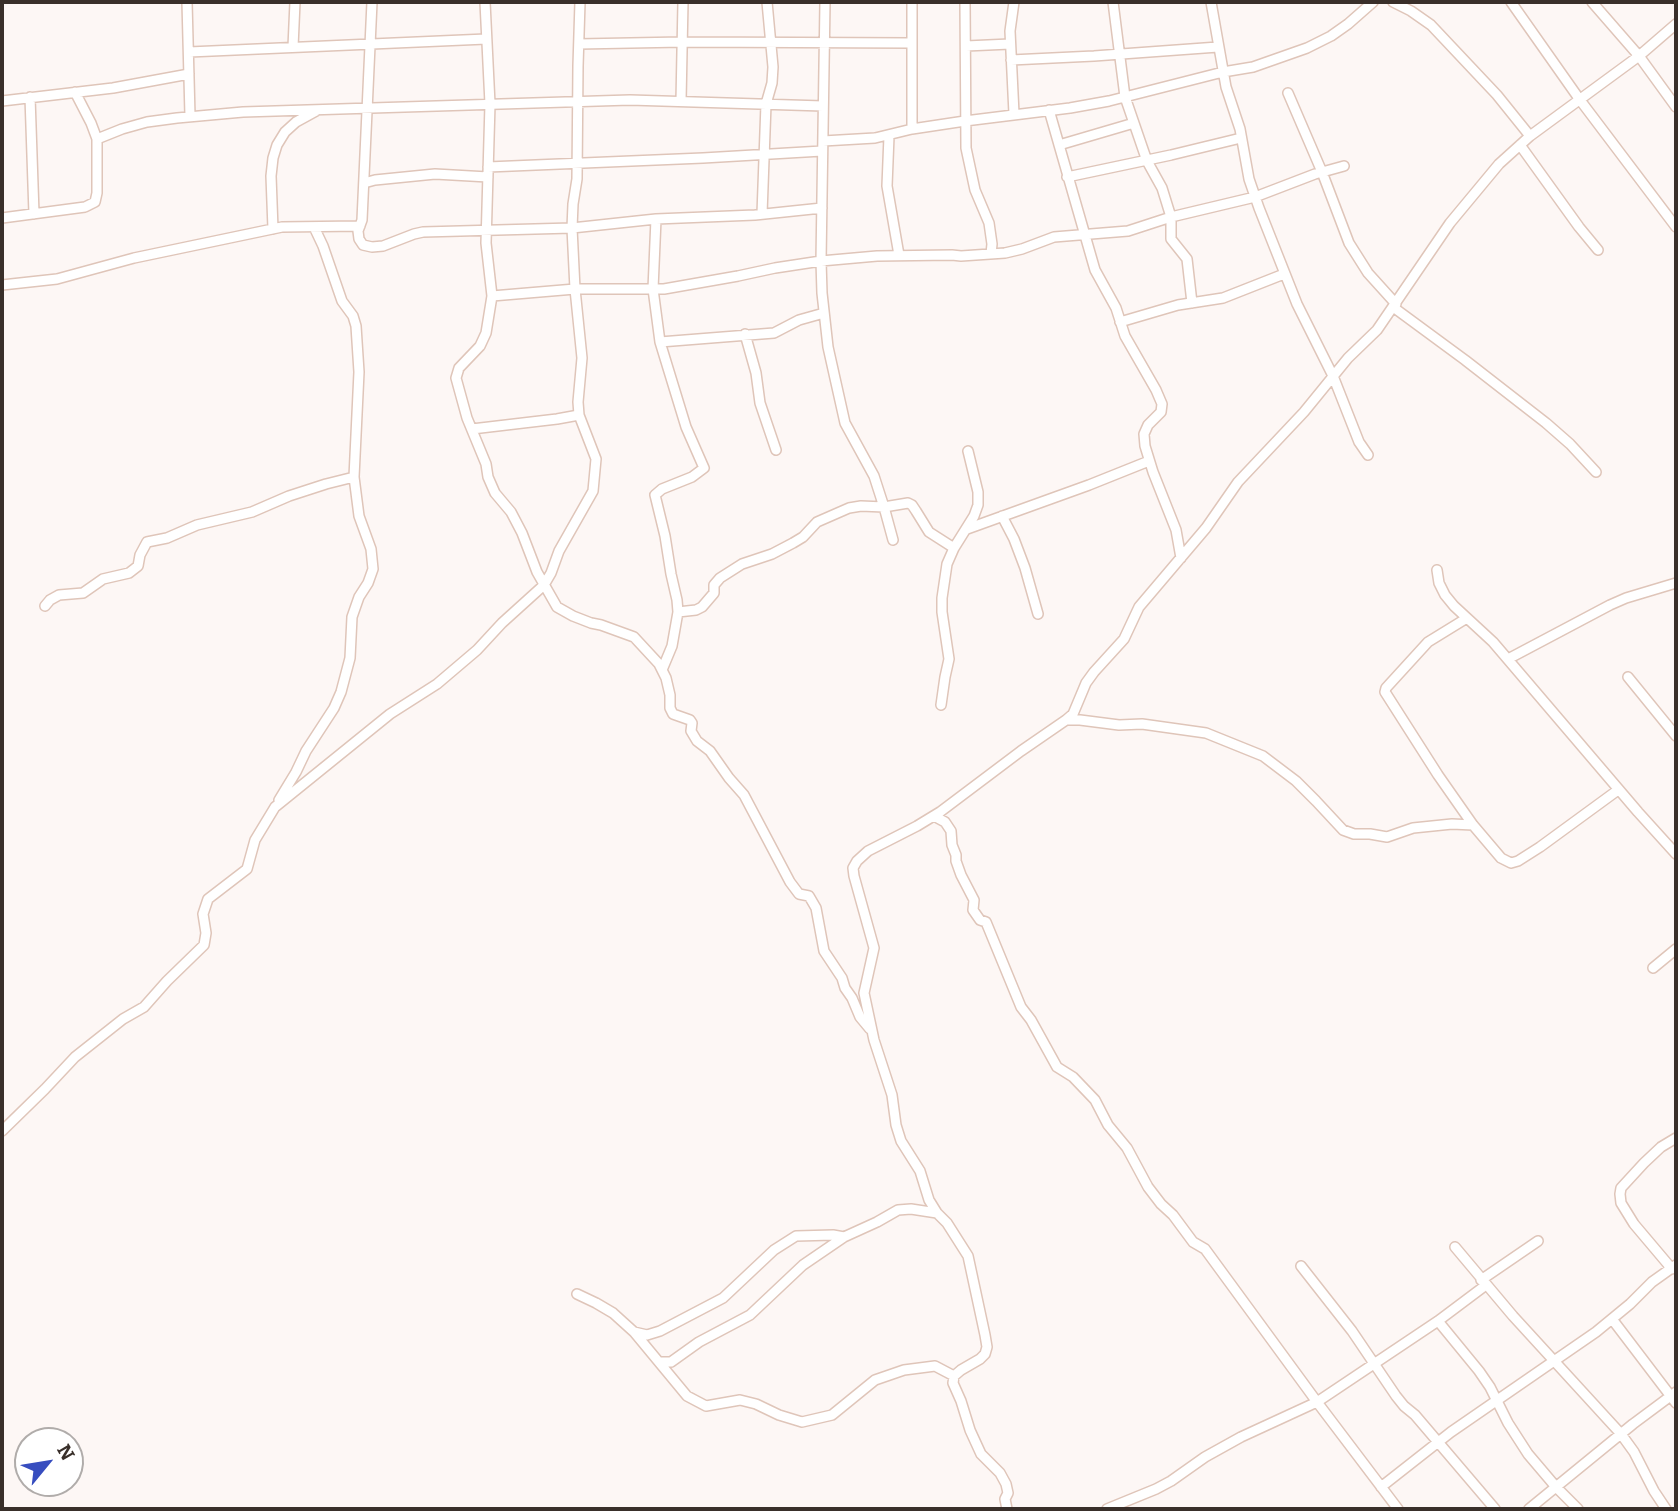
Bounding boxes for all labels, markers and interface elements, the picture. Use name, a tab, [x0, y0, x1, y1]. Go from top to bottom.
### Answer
north arrow	[14, 1427, 84, 1497]
text: N	[52, 1440, 80, 1464]

